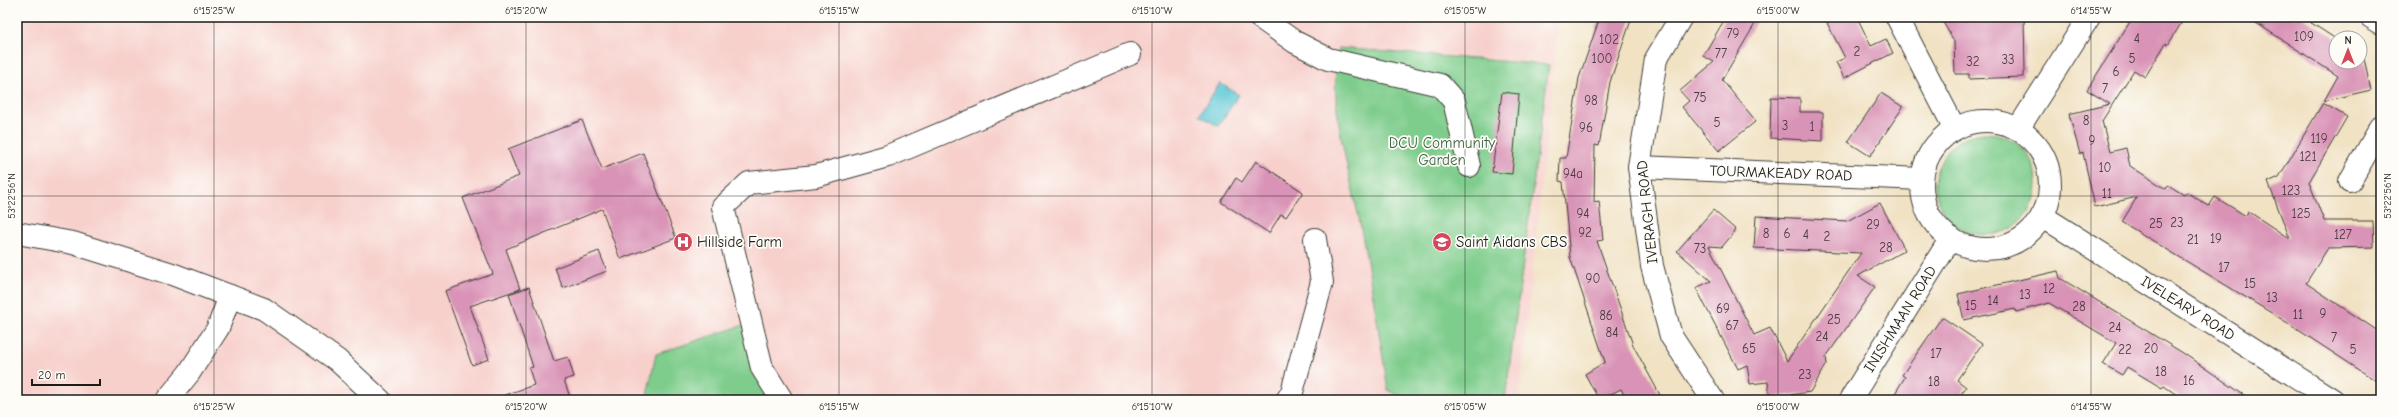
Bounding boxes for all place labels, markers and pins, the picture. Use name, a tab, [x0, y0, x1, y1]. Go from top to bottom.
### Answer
hospital icon: Hillside Farm	[672, 231, 694, 253]
school or university icon: Saint Aidans CBS	[1431, 231, 1453, 253]
place label: Hillside Farm	[697, 233, 782, 251]
place label: Saint Aidans CBS	[1456, 233, 1567, 251]

